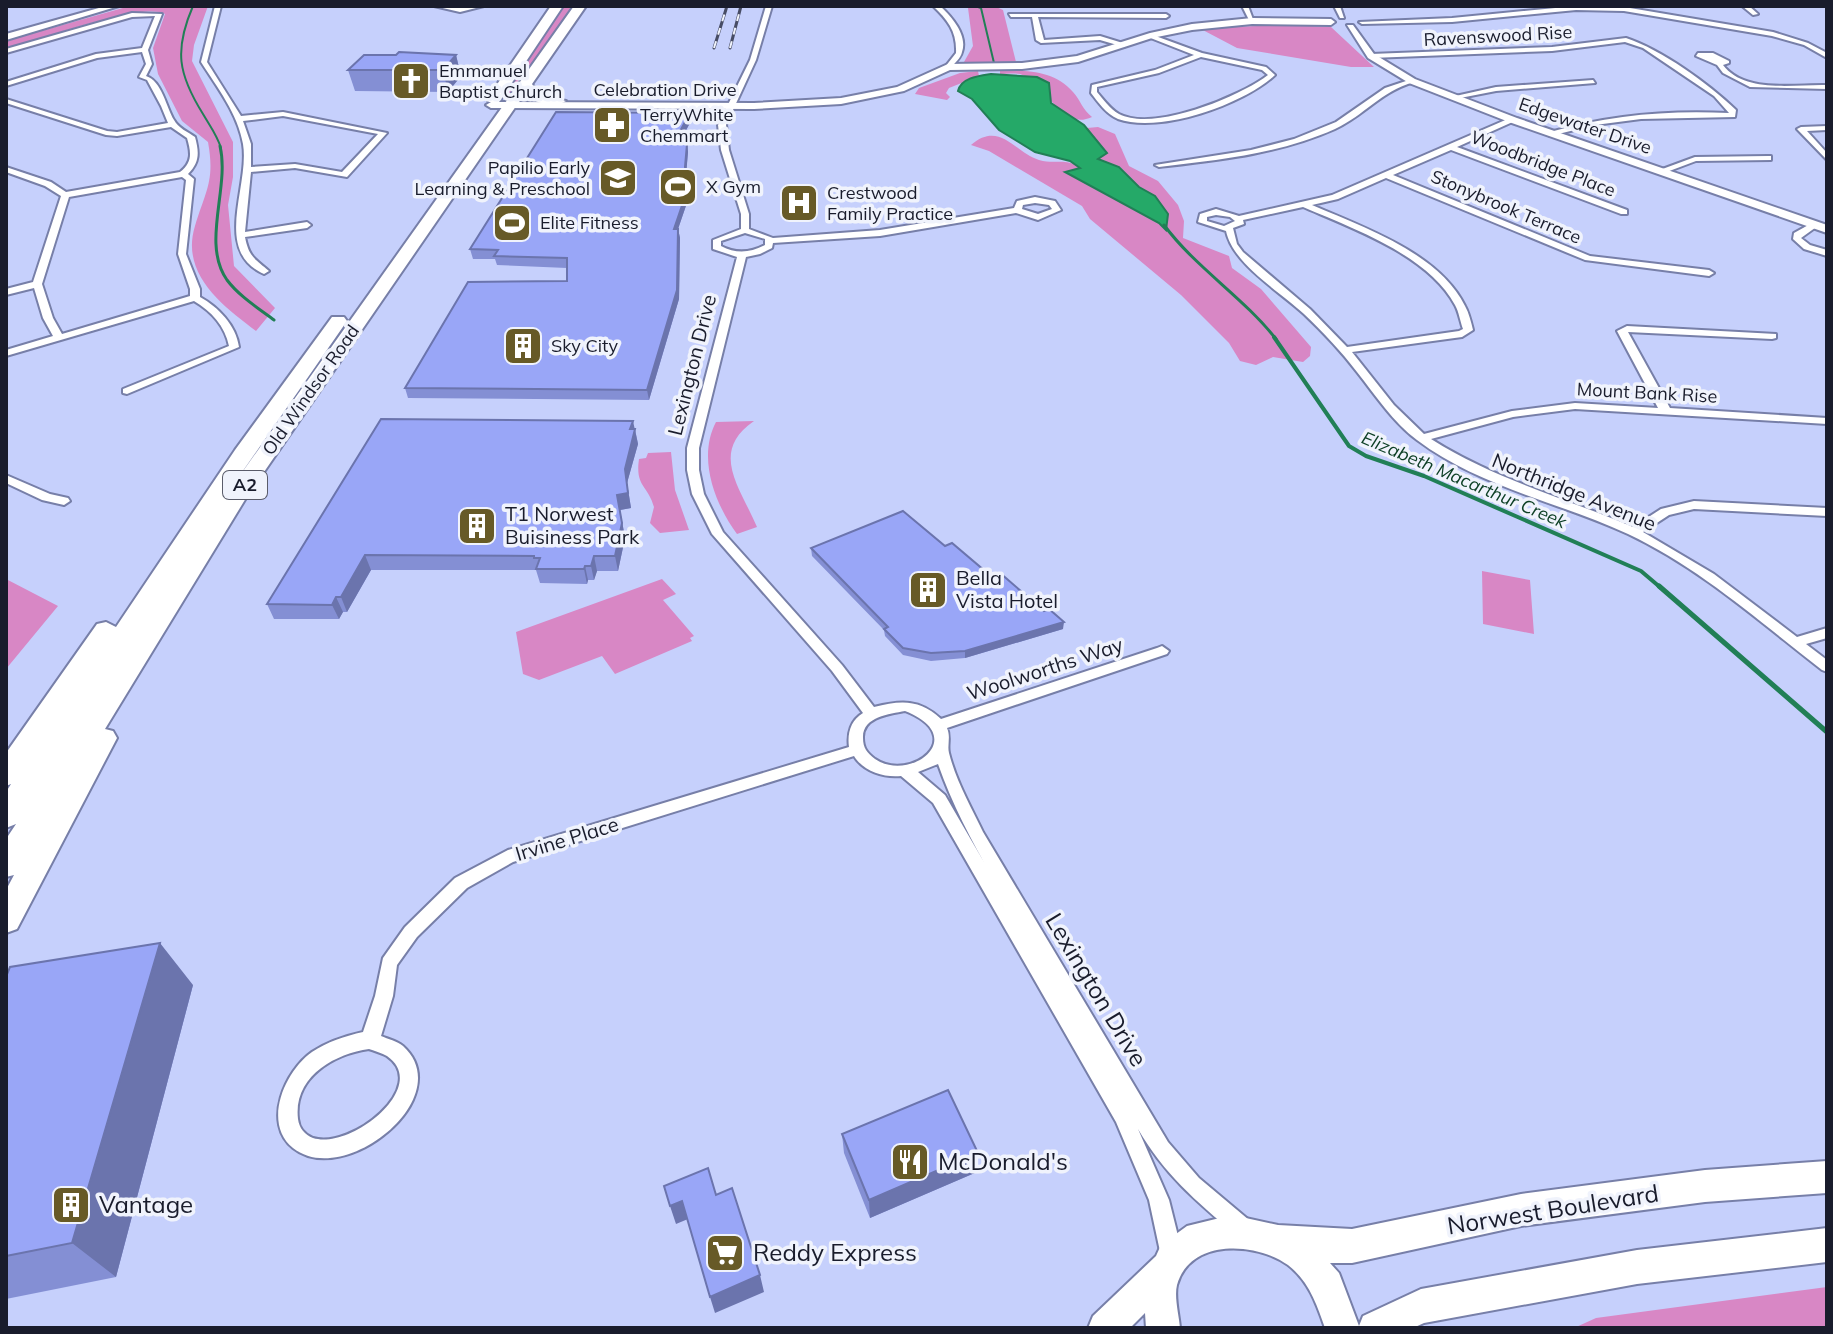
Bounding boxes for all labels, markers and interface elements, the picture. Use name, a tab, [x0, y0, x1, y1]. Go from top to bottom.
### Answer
street label: Ravenswood Rise	[1423, 20, 1573, 51]
place label: Emmanuel Baptist Church	[439, 59, 562, 103]
church icon: Emmanuel Baptist Church	[390, 60, 432, 102]
street label: Celebration Drive	[593, 78, 737, 101]
street label: Edgewater Drive	[1516, 92, 1655, 159]
place label: TerryWhite Chemmart	[640, 103, 733, 147]
pharmacy icon: TerryWhite Chemmart	[591, 104, 633, 146]
street label: Woodbridge Place	[1467, 125, 1619, 202]
place label: Papilio Early Learning & Preschool	[414, 156, 590, 200]
school or university icon: Papilio Early Learning & Preschool	[597, 157, 639, 199]
street label: Stonybrook Terrace	[1428, 164, 1585, 249]
sports icon: X Gym	[657, 166, 699, 208]
place label: X Gym	[706, 175, 761, 198]
place label: Crestwood Family Practice	[827, 181, 953, 225]
hospital icon: Crestwood Family Practice	[778, 182, 820, 224]
sports icon: Elite Fitness	[491, 202, 533, 244]
place label: Elite Fitness	[540, 211, 639, 234]
street label: Lexington Drive	[662, 292, 721, 438]
street label: Old Windsor Road	[257, 320, 364, 459]
building icon: Sky City	[502, 325, 544, 367]
place label: Sky City	[551, 334, 618, 357]
street label: Mount Bank Rise	[1576, 377, 1718, 408]
water label: Elizabeth Macarthur Creek	[1358, 426, 1571, 533]
street label: Northridge Avenue	[1489, 447, 1660, 536]
road number: A2	[223, 471, 267, 499]
place label: T1 Norwest Buisiness Park	[505, 501, 640, 549]
building icon: T1 Norwest Buisiness Park	[456, 505, 498, 547]
place label: Bella Vista Hotel	[956, 565, 1058, 613]
building icon: Bella Vista Hotel	[907, 569, 949, 611]
street label: Woolworths Way	[964, 631, 1126, 706]
street label: Irvine Place	[512, 811, 621, 866]
street label: Lexington Drive	[1039, 907, 1154, 1071]
restaurant icon: McDonald's	[889, 1141, 931, 1183]
place label: McDonald's	[938, 1146, 1068, 1176]
street label: Norwest Boulevard	[1445, 1177, 1661, 1241]
building icon: Vantage	[50, 1184, 92, 1226]
place label: Vantage	[99, 1189, 193, 1219]
supermarket icon: Reddy Express	[704, 1232, 746, 1274]
place label: Reddy Express	[753, 1237, 917, 1267]

